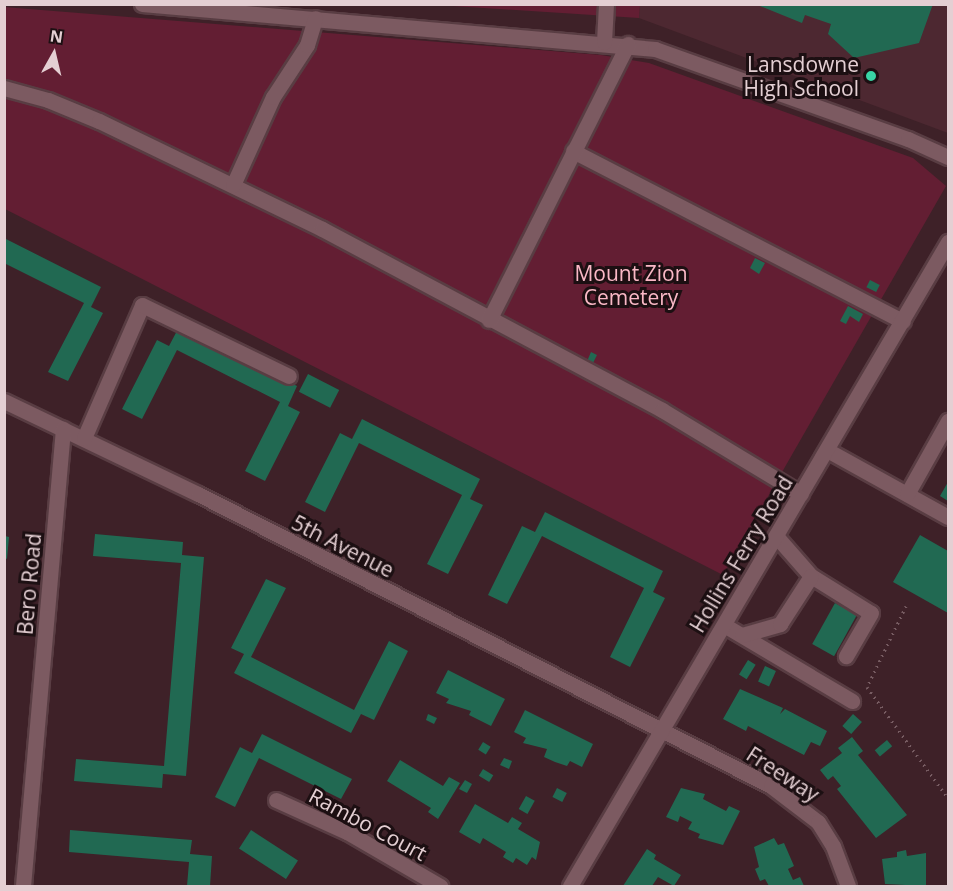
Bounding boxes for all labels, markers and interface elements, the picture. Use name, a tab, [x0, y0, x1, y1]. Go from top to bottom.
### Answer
north arrow	[24, 24, 84, 84]
text: N	[49, 24, 64, 48]
place label: Lansdowne High School	[743, 51, 859, 101]
marker: Lansdowne High School	[864, 69, 878, 83]
park label: Mount Zion Cemetery	[574, 260, 688, 310]
street label: Hollins Ferry Road	[684, 471, 798, 637]
street label: 5th Avenue	[288, 510, 398, 582]
street label: Bero Road	[12, 532, 46, 636]
street label: Freeway	[742, 741, 824, 807]
street label: Rambo Court	[305, 782, 431, 866]

